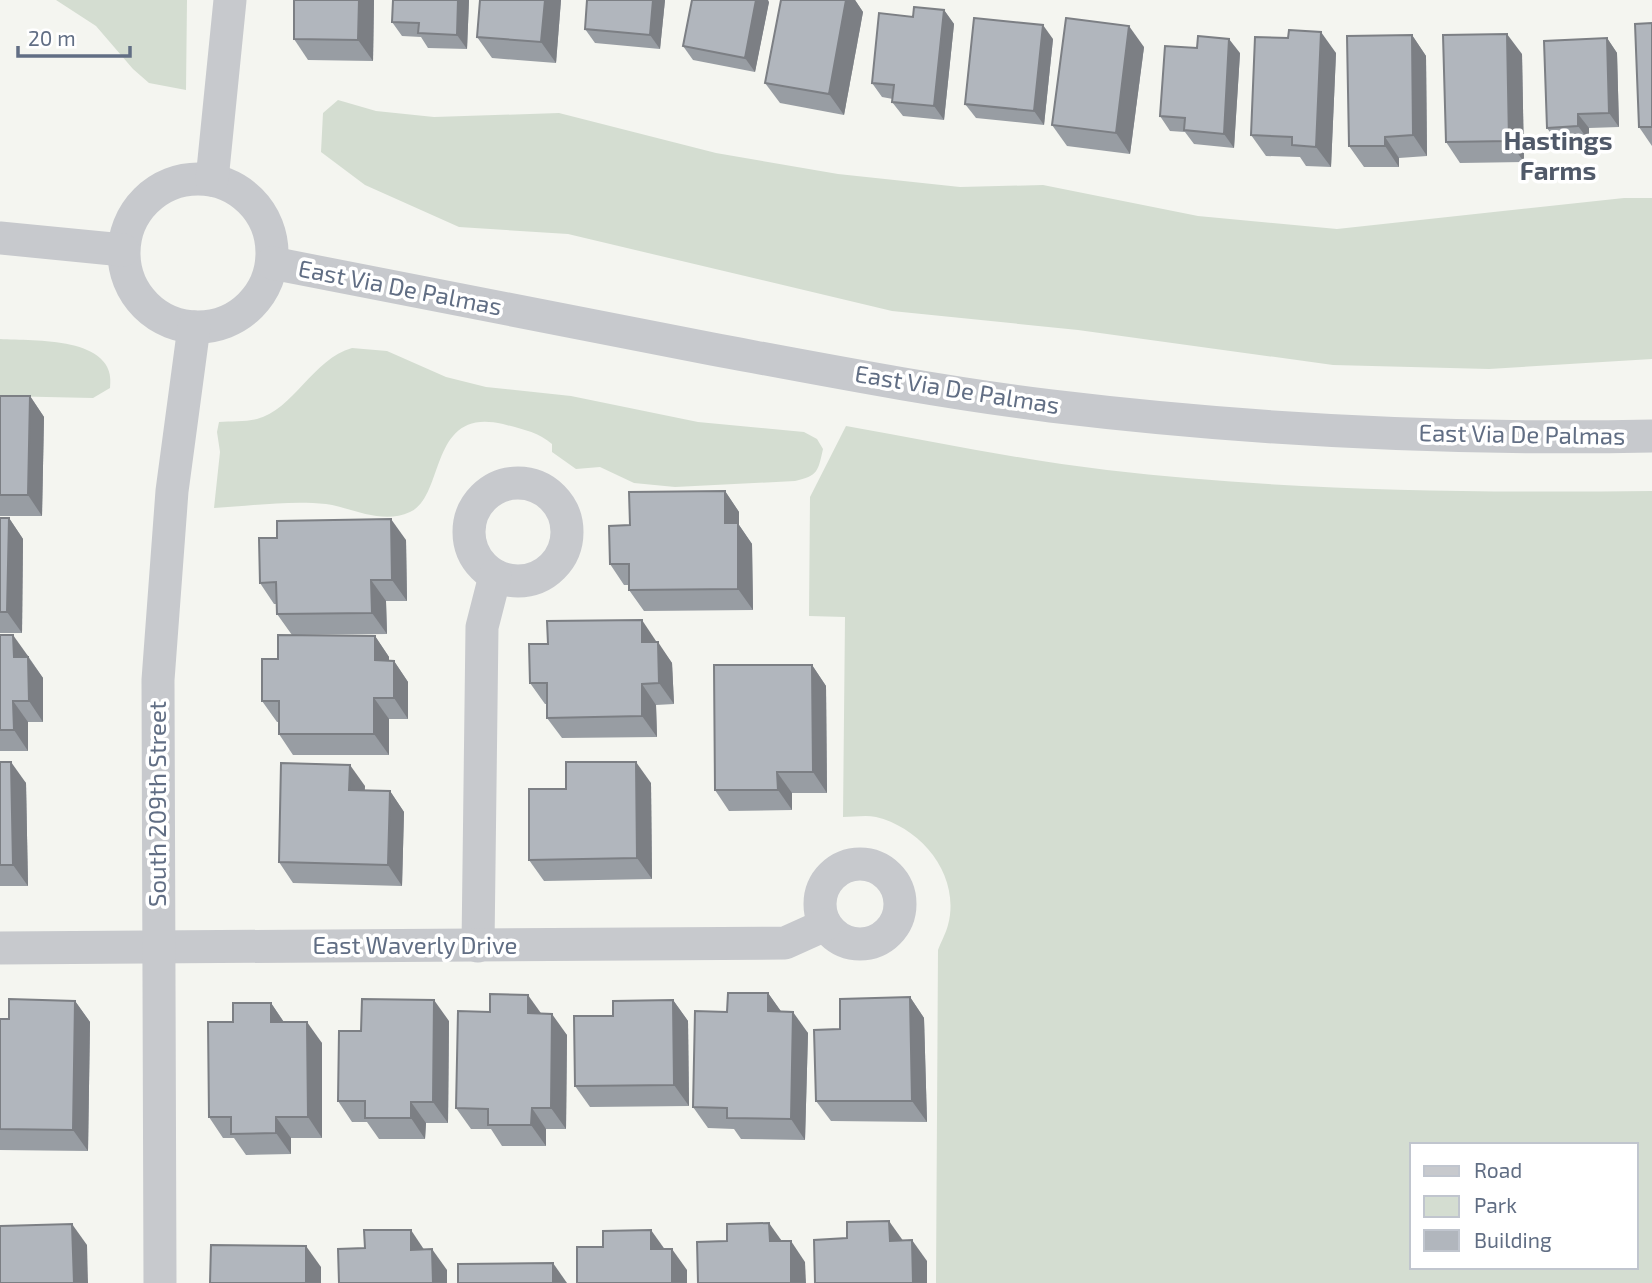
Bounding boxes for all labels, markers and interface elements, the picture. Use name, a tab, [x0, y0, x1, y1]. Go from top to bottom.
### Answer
scale bar	[18, 14, 130, 58]
text: 20 m	[28, 25, 76, 50]
district label: Hastings Farms	[1504, 124, 1612, 185]
street label: East Via De Palmas	[296, 253, 505, 320]
street label: East Via De Palmas	[853, 358, 1062, 419]
street label: East Via De Palmas	[1418, 417, 1626, 450]
street label: South 209th Street	[142, 701, 171, 907]
street label: East Waverly Drive	[313, 930, 517, 959]
legend	[1410, 1143, 1638, 1269]
text: Road	[1474, 1157, 1522, 1182]
text: Park	[1474, 1192, 1517, 1217]
text: Building	[1474, 1227, 1552, 1252]

